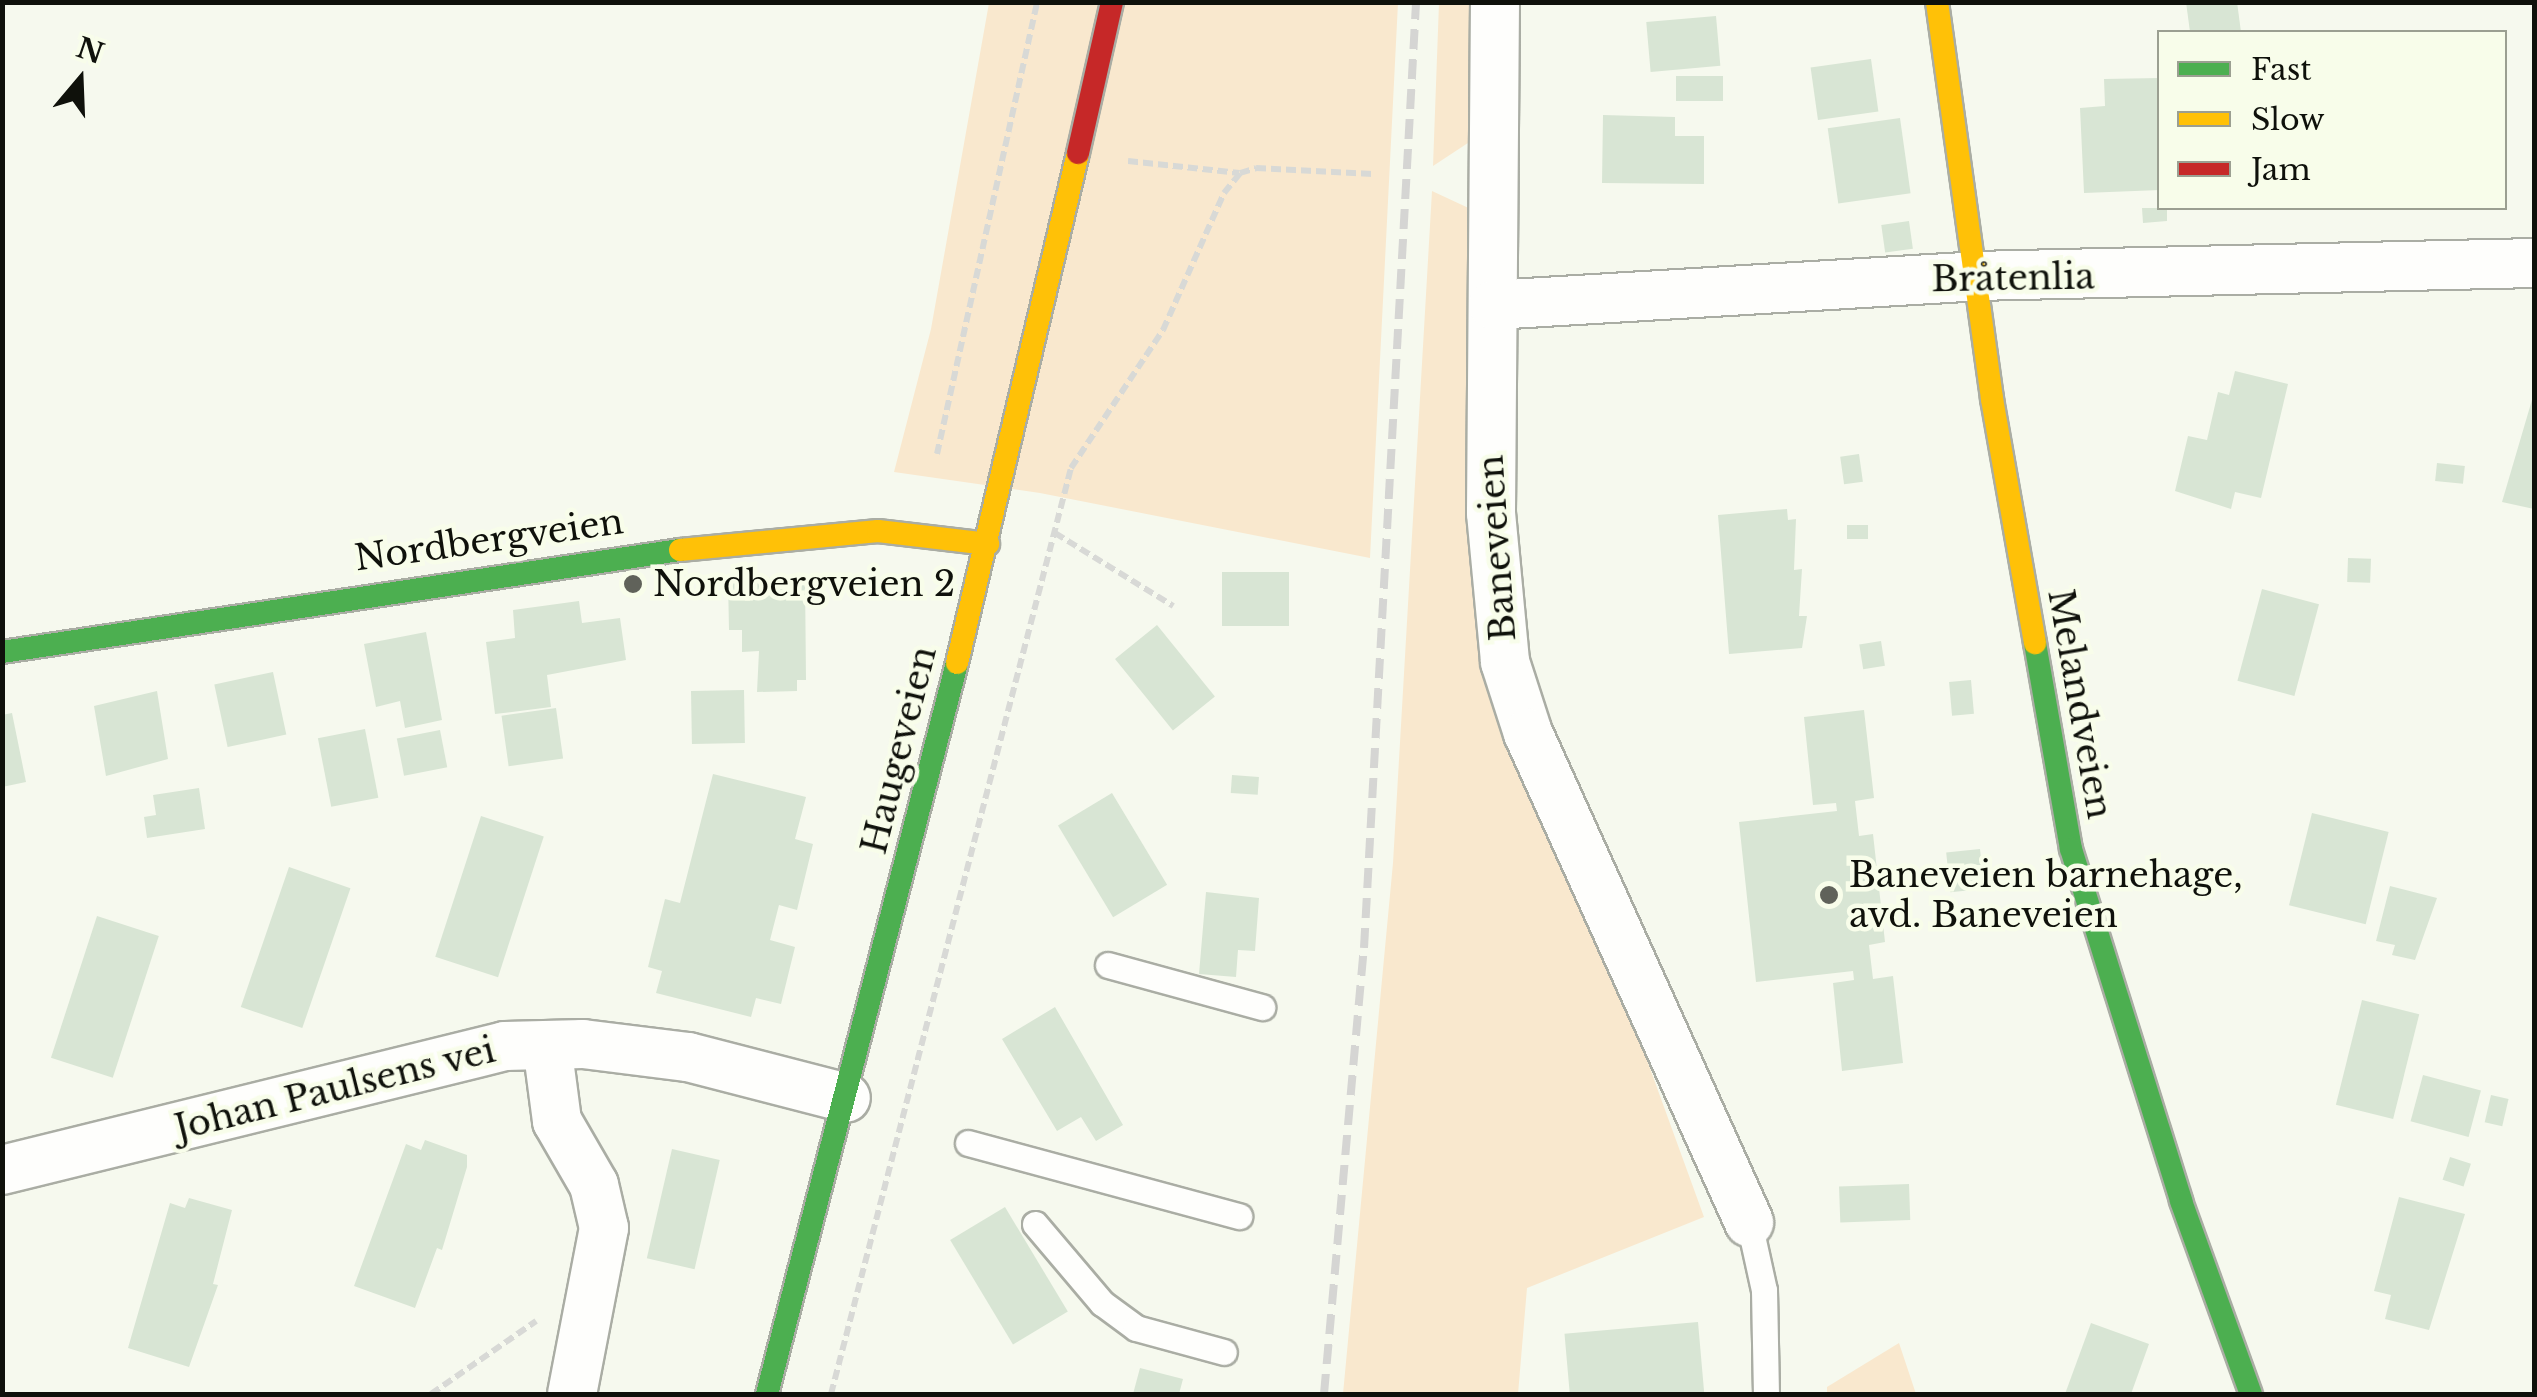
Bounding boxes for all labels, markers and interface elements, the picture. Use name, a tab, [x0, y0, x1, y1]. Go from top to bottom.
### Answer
north arrow	[30, 30, 130, 130]
text: N	[72, 30, 108, 72]
legend	[2157, 30, 2507, 210]
text: Fast	[2251, 51, 2312, 88]
text: Slow	[2251, 101, 2325, 138]
text: Jam	[2251, 151, 2311, 188]
street label: Bråtenlia	[1931, 256, 2095, 300]
street label: Baneveien	[1470, 453, 1524, 643]
street label: Nordbergveien	[352, 500, 626, 580]
place label: Nordbergveien 2	[653, 563, 955, 605]
marker: Nordbergveien 2	[622, 573, 644, 595]
street label: Melandveien	[2039, 586, 2121, 822]
street label: Haugeveien	[853, 642, 945, 858]
place label: Baneveien barnehage, avd. Baneveien	[1849, 854, 2243, 936]
marker: Baneveien barnehage, avd. Baneveien	[1818, 884, 1840, 906]
street label: Johan Paulsens vei	[170, 1029, 500, 1149]

